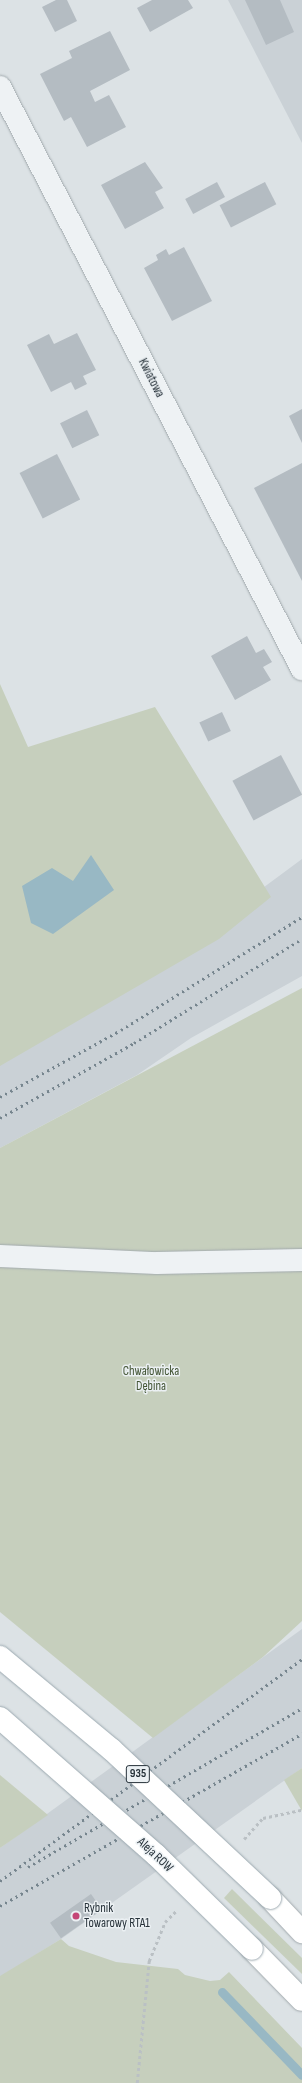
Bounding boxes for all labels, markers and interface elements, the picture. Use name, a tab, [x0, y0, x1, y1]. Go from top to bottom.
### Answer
street label: Kwiatowa	[135, 356, 167, 400]
park label: Chwałowicka Dębina	[123, 1364, 179, 1395]
road number: 935	[125, 1764, 151, 1784]
street label: Aleja ROW	[134, 1834, 176, 1876]
place label: Rybnik Towarowy RTA1	[84, 1901, 150, 1932]
marker: Rybnik Towarowy RTA1	[71, 1911, 81, 1921]

